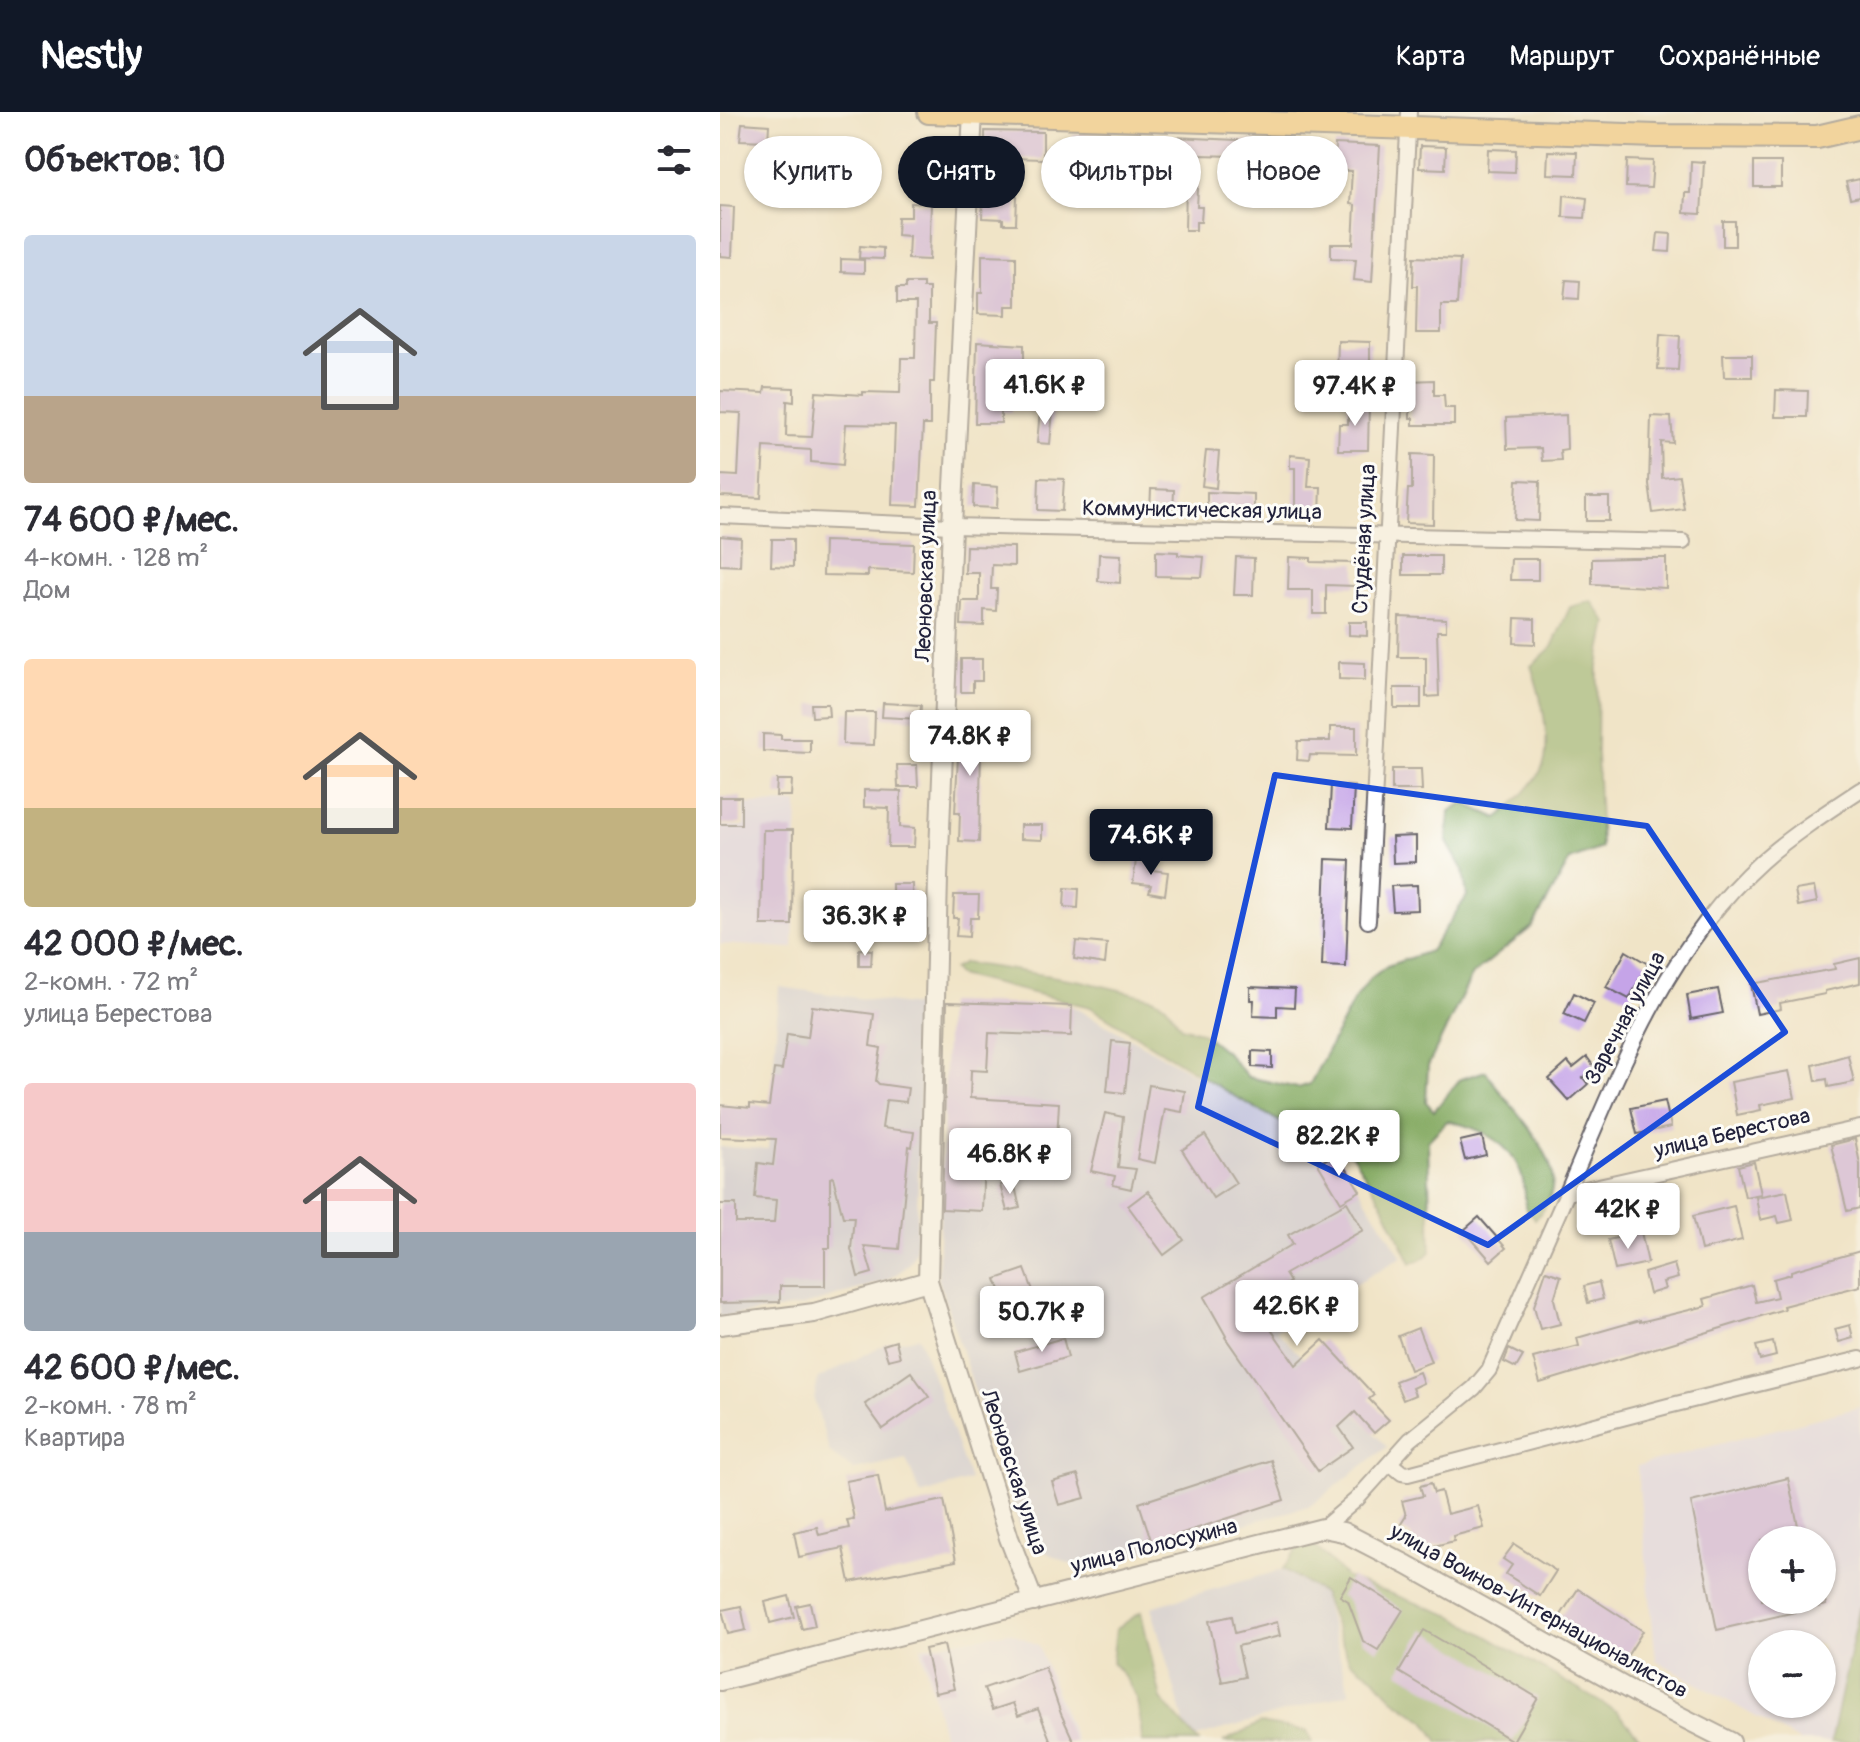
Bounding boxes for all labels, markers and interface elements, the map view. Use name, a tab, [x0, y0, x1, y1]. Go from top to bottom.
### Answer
text: Nestly	[40, 32, 142, 80]
text: Карта	[1396, 39, 1465, 74]
text: Маршрут	[1509, 39, 1615, 74]
text: Сохранённые	[1659, 39, 1820, 74]
chip: Купить	[744, 136, 882, 208]
chip: Снять	[898, 136, 1025, 208]
chip: Фильтры	[1041, 136, 1201, 208]
chip: Новое	[1217, 136, 1348, 208]
icon: filters	[652, 138, 696, 182]
text: Объектов: 10	[24, 139, 225, 182]
icon: home	[288, 287, 432, 431]
pin: 41.6K ₽	[971, 359, 1119, 427]
pin: 97.4K ₽	[1281, 360, 1429, 428]
text: 41.6K ₽	[1004, 369, 1087, 401]
text: 97.4K ₽	[1313, 370, 1397, 402]
street label: Студёная улица	[1346, 463, 1382, 615]
street label: Леоновская улица	[909, 489, 943, 664]
street label: Коммунистическая улица	[1082, 494, 1322, 526]
text: 74 600 ₽/мес.	[24, 499, 239, 542]
text: 4-комн. · 128 m²	[24, 542, 208, 574]
text: Дом	[24, 574, 71, 606]
pin: 74.8K ₽	[896, 710, 1044, 778]
icon: home	[288, 711, 432, 855]
text: 74.8K ₽	[928, 720, 1012, 752]
pin: 74.6K ₽	[1077, 809, 1225, 877]
text: 74.6K ₽	[1108, 819, 1194, 851]
pin: 36.3K ₽	[791, 890, 939, 958]
text: 36.3K ₽	[822, 900, 908, 932]
text: 42 000 ₽/мес.	[24, 923, 244, 966]
street label: Заречная улица	[1578, 947, 1672, 1089]
text: 2-комн. · 72 m²	[24, 966, 198, 998]
text: улица Берестова	[24, 998, 212, 1030]
street label: улица Берестова	[1650, 1101, 1813, 1165]
pin: 82.2K ₽	[1265, 1110, 1413, 1178]
text: 82.2K ₽	[1297, 1120, 1381, 1152]
pin: 46.8K ₽	[936, 1128, 1084, 1196]
icon: home	[288, 1135, 432, 1279]
text: 46.8K ₽	[967, 1138, 1053, 1170]
pin: 42K ₽	[1572, 1183, 1684, 1251]
text: 42K ₽	[1595, 1193, 1661, 1225]
pin: 42.6K ₽	[1223, 1280, 1371, 1348]
pin: 50.7K ₽	[968, 1286, 1116, 1354]
text: 42.6K ₽	[1253, 1290, 1341, 1322]
text: 50.7K ₽	[998, 1296, 1086, 1328]
text: 42 600 ₽/мес.	[24, 1347, 240, 1390]
street label: Леоновская улица	[974, 1385, 1054, 1558]
text: 2-комн. · 78 m²	[24, 1390, 197, 1422]
text: Квартира	[24, 1422, 125, 1454]
street label: улица Полосухина	[1067, 1512, 1240, 1580]
street label: улица Воинов-Интернационалистов	[1384, 1517, 1693, 1705]
map controls	[1748, 1526, 1836, 1718]
button: +	[1748, 1526, 1836, 1614]
button: −	[1748, 1630, 1836, 1718]

